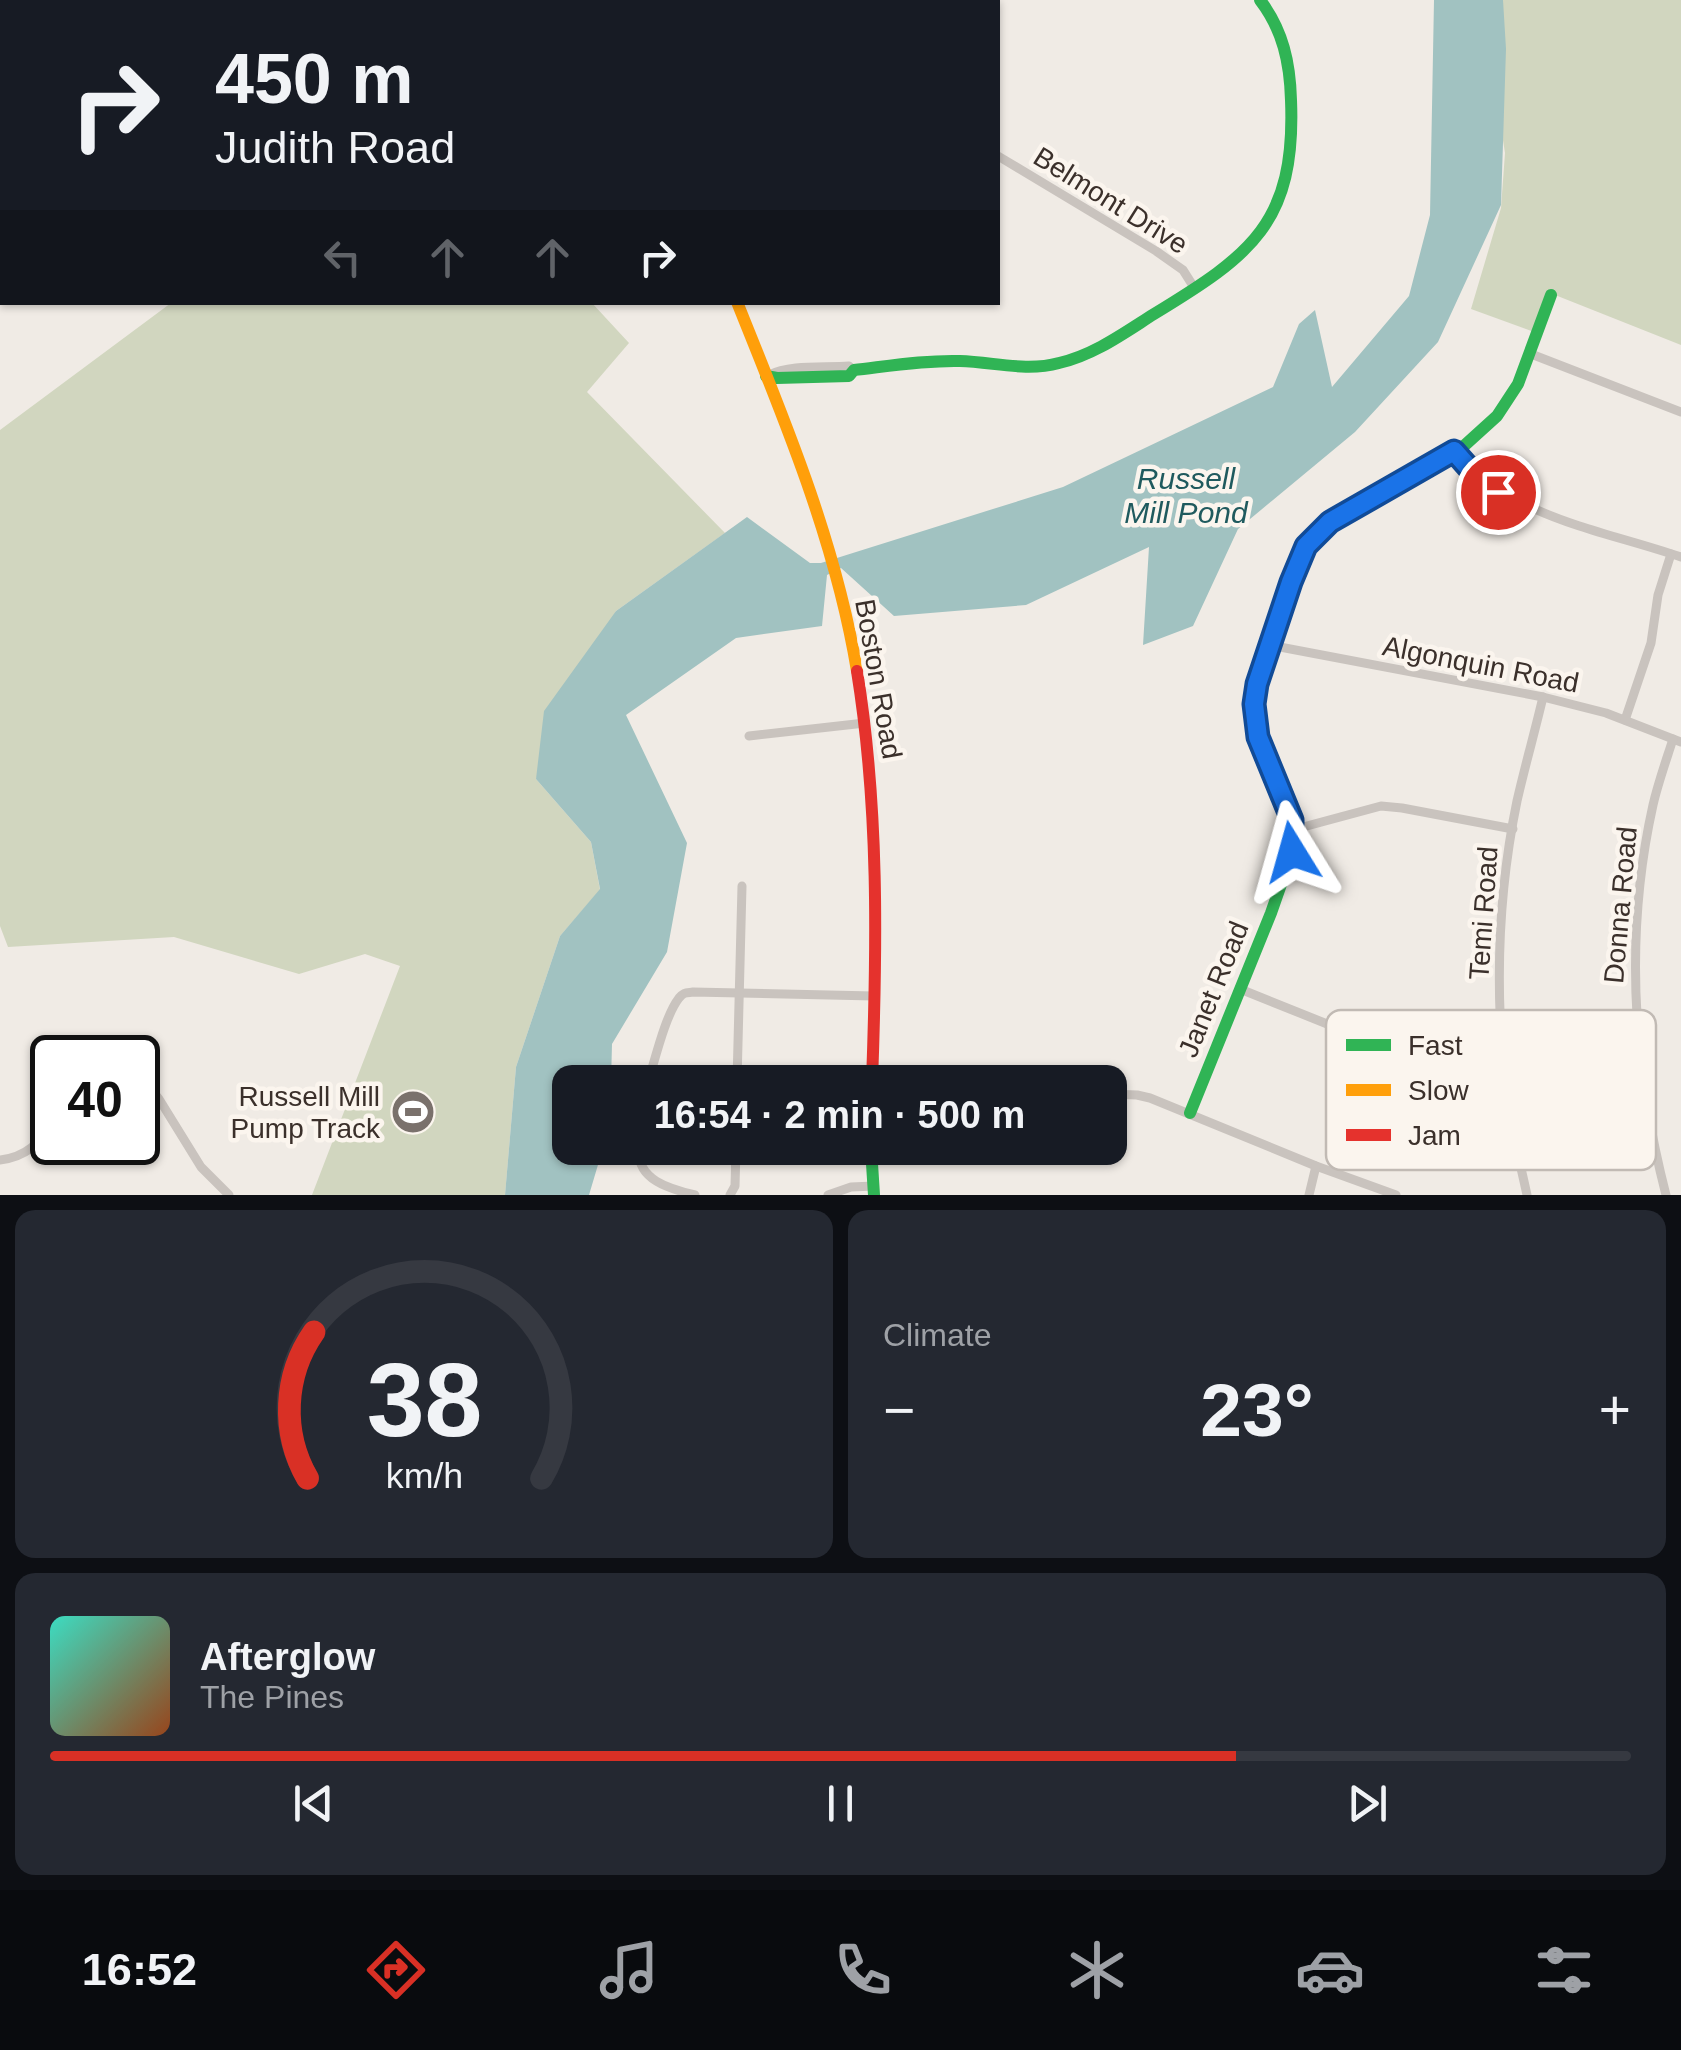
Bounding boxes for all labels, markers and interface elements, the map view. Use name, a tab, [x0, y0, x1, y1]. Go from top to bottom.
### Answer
icon: right	[50, 40, 180, 170]
text: 450 m	[215, 40, 413, 118]
text: Judith Road	[215, 122, 455, 173]
street label: Belmont Drive	[1028, 141, 1194, 260]
icon: left	[315, 230, 370, 285]
icon: ahead	[420, 230, 475, 285]
icon: ahead	[525, 230, 580, 285]
icon: right	[630, 230, 685, 285]
pin	[1456, 450, 1541, 535]
water label: Russell Mill Pond	[1124, 462, 1249, 529]
icon: arrive	[1471, 465, 1526, 520]
street label: Boston Road	[849, 597, 908, 761]
street label: Algonquin Road	[1380, 630, 1582, 699]
position arrow	[1240, 800, 1344, 904]
street label: Donna Road	[1598, 825, 1643, 985]
street label: Temi Road	[1463, 845, 1504, 981]
street label: Janet Road	[1172, 917, 1255, 1061]
legend	[1326, 1010, 1656, 1170]
text: Fast	[1408, 1030, 1463, 1061]
speed limit sign: 40	[30, 1035, 160, 1165]
text: Slow	[1408, 1075, 1469, 1106]
place label: Russell Mill Pump Track	[231, 1081, 381, 1144]
sports icon: Russell Mill Pump Track	[390, 1089, 436, 1135]
text: 16:54 · 2 min · 500 m	[654, 1094, 1025, 1136]
text: Jam	[1408, 1120, 1461, 1151]
text: Climate	[883, 1317, 991, 1353]
text: 38	[366, 1342, 482, 1458]
text: 23°	[1200, 1368, 1314, 1452]
text: −	[883, 1379, 915, 1441]
text: +	[1599, 1379, 1631, 1441]
text: km/h	[385, 1456, 463, 1496]
text: Afterglow	[200, 1636, 375, 1678]
text: The Pines	[200, 1679, 344, 1715]
icon: previous	[286, 1776, 341, 1831]
icon: pause	[813, 1776, 868, 1831]
icon: next	[1340, 1776, 1395, 1831]
icon: directions	[361, 1935, 431, 2005]
icon: music	[594, 1935, 664, 2005]
icon: phone	[828, 1935, 898, 2005]
icon: climate	[1062, 1935, 1132, 2005]
icon: car	[1295, 1935, 1365, 2005]
icon: filters	[1529, 1935, 1599, 2005]
text: 16:52	[82, 1944, 197, 1995]

